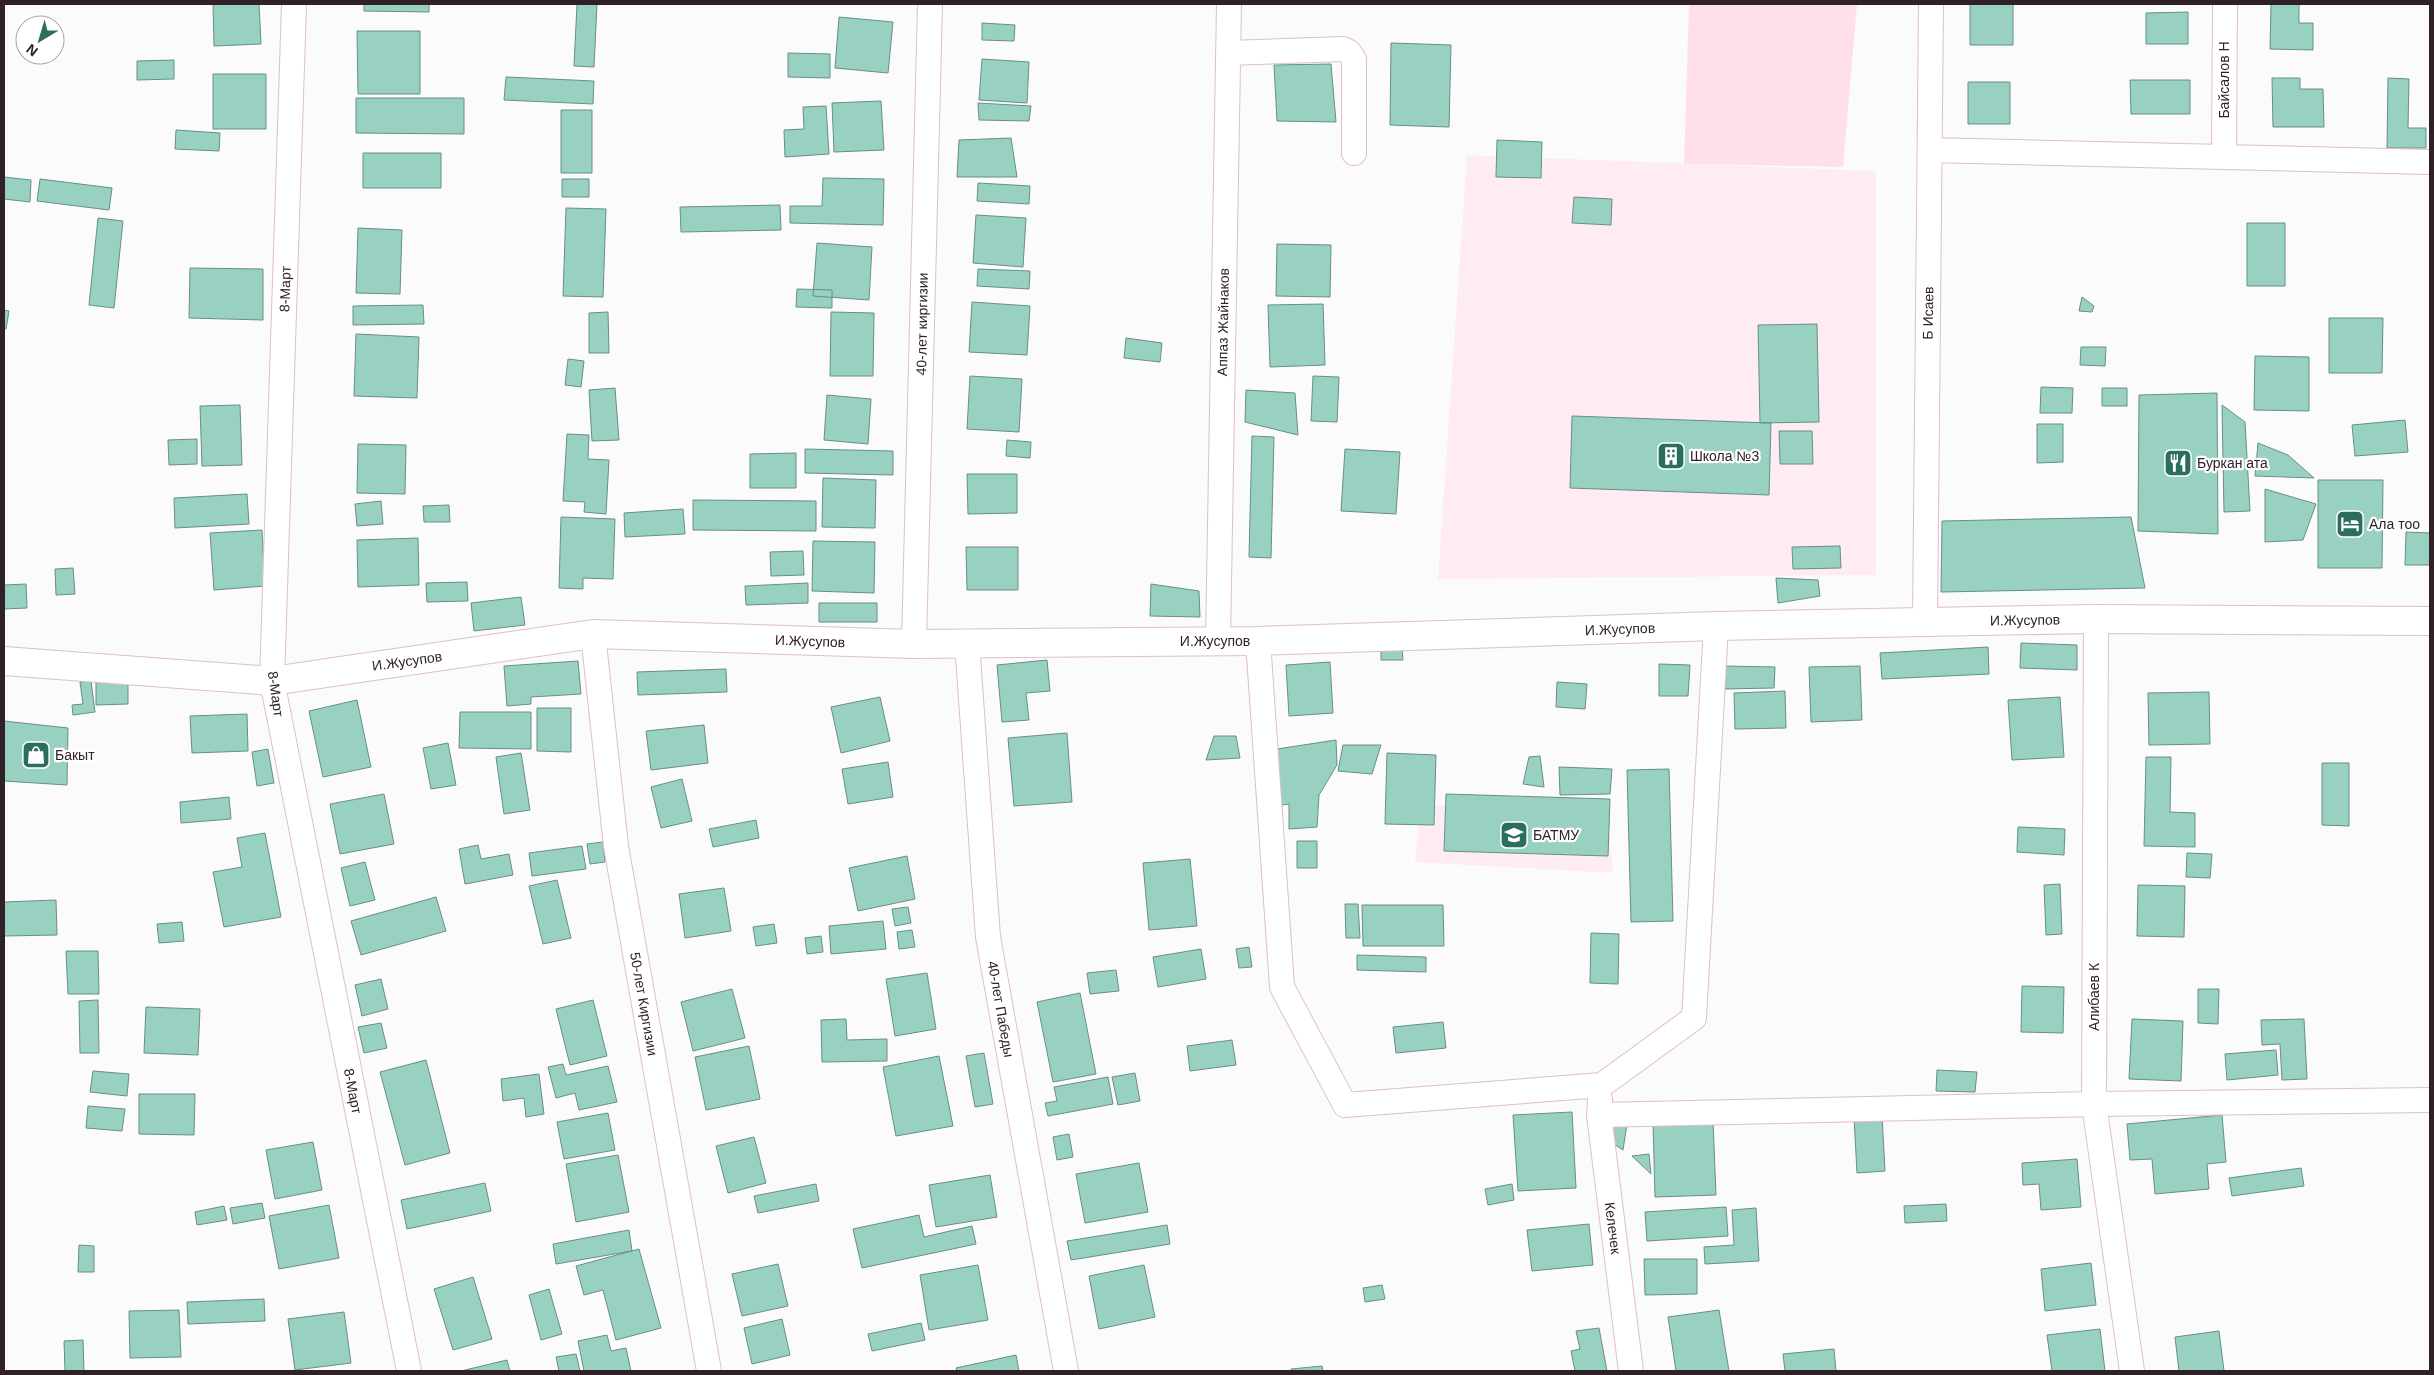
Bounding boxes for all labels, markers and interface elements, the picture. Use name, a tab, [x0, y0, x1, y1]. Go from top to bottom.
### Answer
north arrow	[15, 15, 65, 65]
text: N	[23, 41, 41, 60]
street label: Байсалов Н	[2216, 41, 2232, 119]
street label: 8-Март	[276, 265, 294, 312]
street label: Аппаз Жайнаков	[1214, 268, 1232, 376]
street label: 40-лет киргизии	[913, 272, 931, 376]
street label: Б Исаев	[1920, 286, 1936, 340]
building icon: Школа №3	[1656, 441, 1686, 471]
place label: Школа №3	[1690, 448, 1759, 464]
restaurant icon: Буркан ата	[2163, 448, 2193, 478]
place label: Буркан ата	[2197, 455, 2268, 471]
hotel icon: Ала тоо	[2335, 509, 2365, 539]
place label: Ала тоо	[2369, 516, 2420, 532]
street label: И.Жусупов	[1990, 611, 2060, 629]
street label: И.Жусупов	[1585, 620, 1655, 638]
street label: И.Жусупов	[775, 632, 845, 650]
street label: И.Жусупов	[1180, 633, 1250, 649]
street label: И.Жусупов	[371, 648, 443, 674]
street label: 8-Март	[265, 670, 287, 718]
shop icon: Бакыт	[21, 740, 51, 770]
place label: Бакыт	[55, 747, 95, 763]
school or university icon: БАТМУ	[1499, 820, 1529, 850]
place label: БАТМУ	[1533, 827, 1579, 843]
street label: 50-лет Киргизии	[627, 951, 661, 1057]
street label: 40-лет Пабеды	[985, 960, 1017, 1058]
street label: Алибаев К	[2086, 962, 2102, 1031]
street label: 8-Март	[341, 1067, 365, 1116]
street label: Келечек	[1602, 1201, 1624, 1256]

